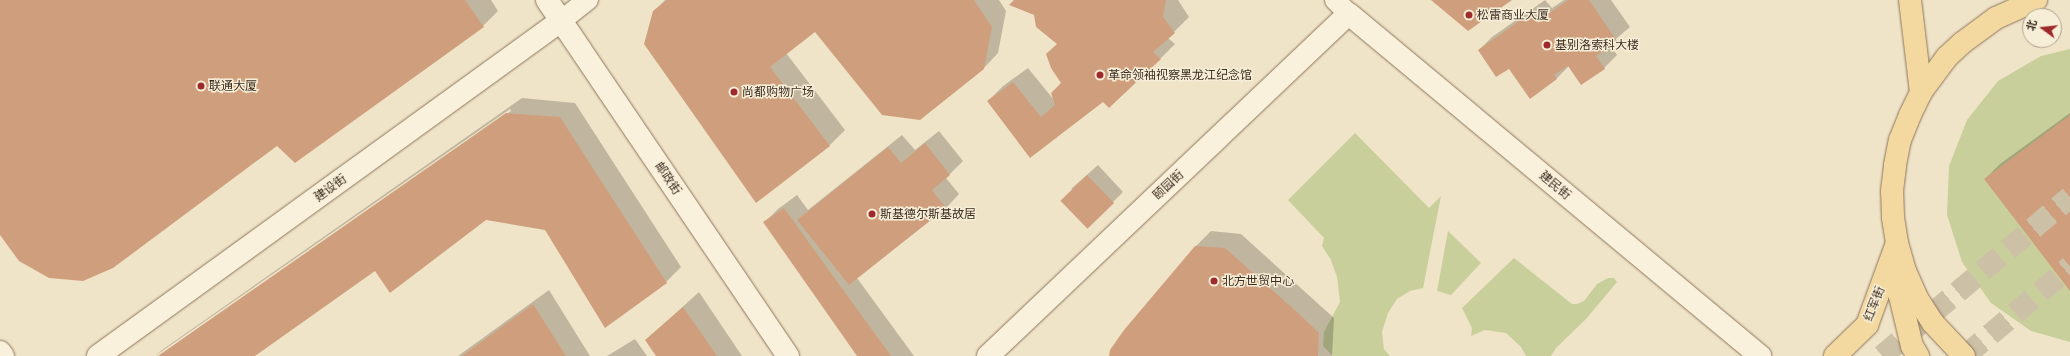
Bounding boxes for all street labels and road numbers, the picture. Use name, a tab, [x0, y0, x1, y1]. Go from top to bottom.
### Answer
street label: 邮政街	[652, 159, 684, 197]
street label: 颐园街	[1150, 167, 1186, 203]
street label: 建民街	[1537, 168, 1573, 202]
street label: 建设街	[311, 172, 349, 204]
street label: 红军街	[1861, 285, 1887, 323]

